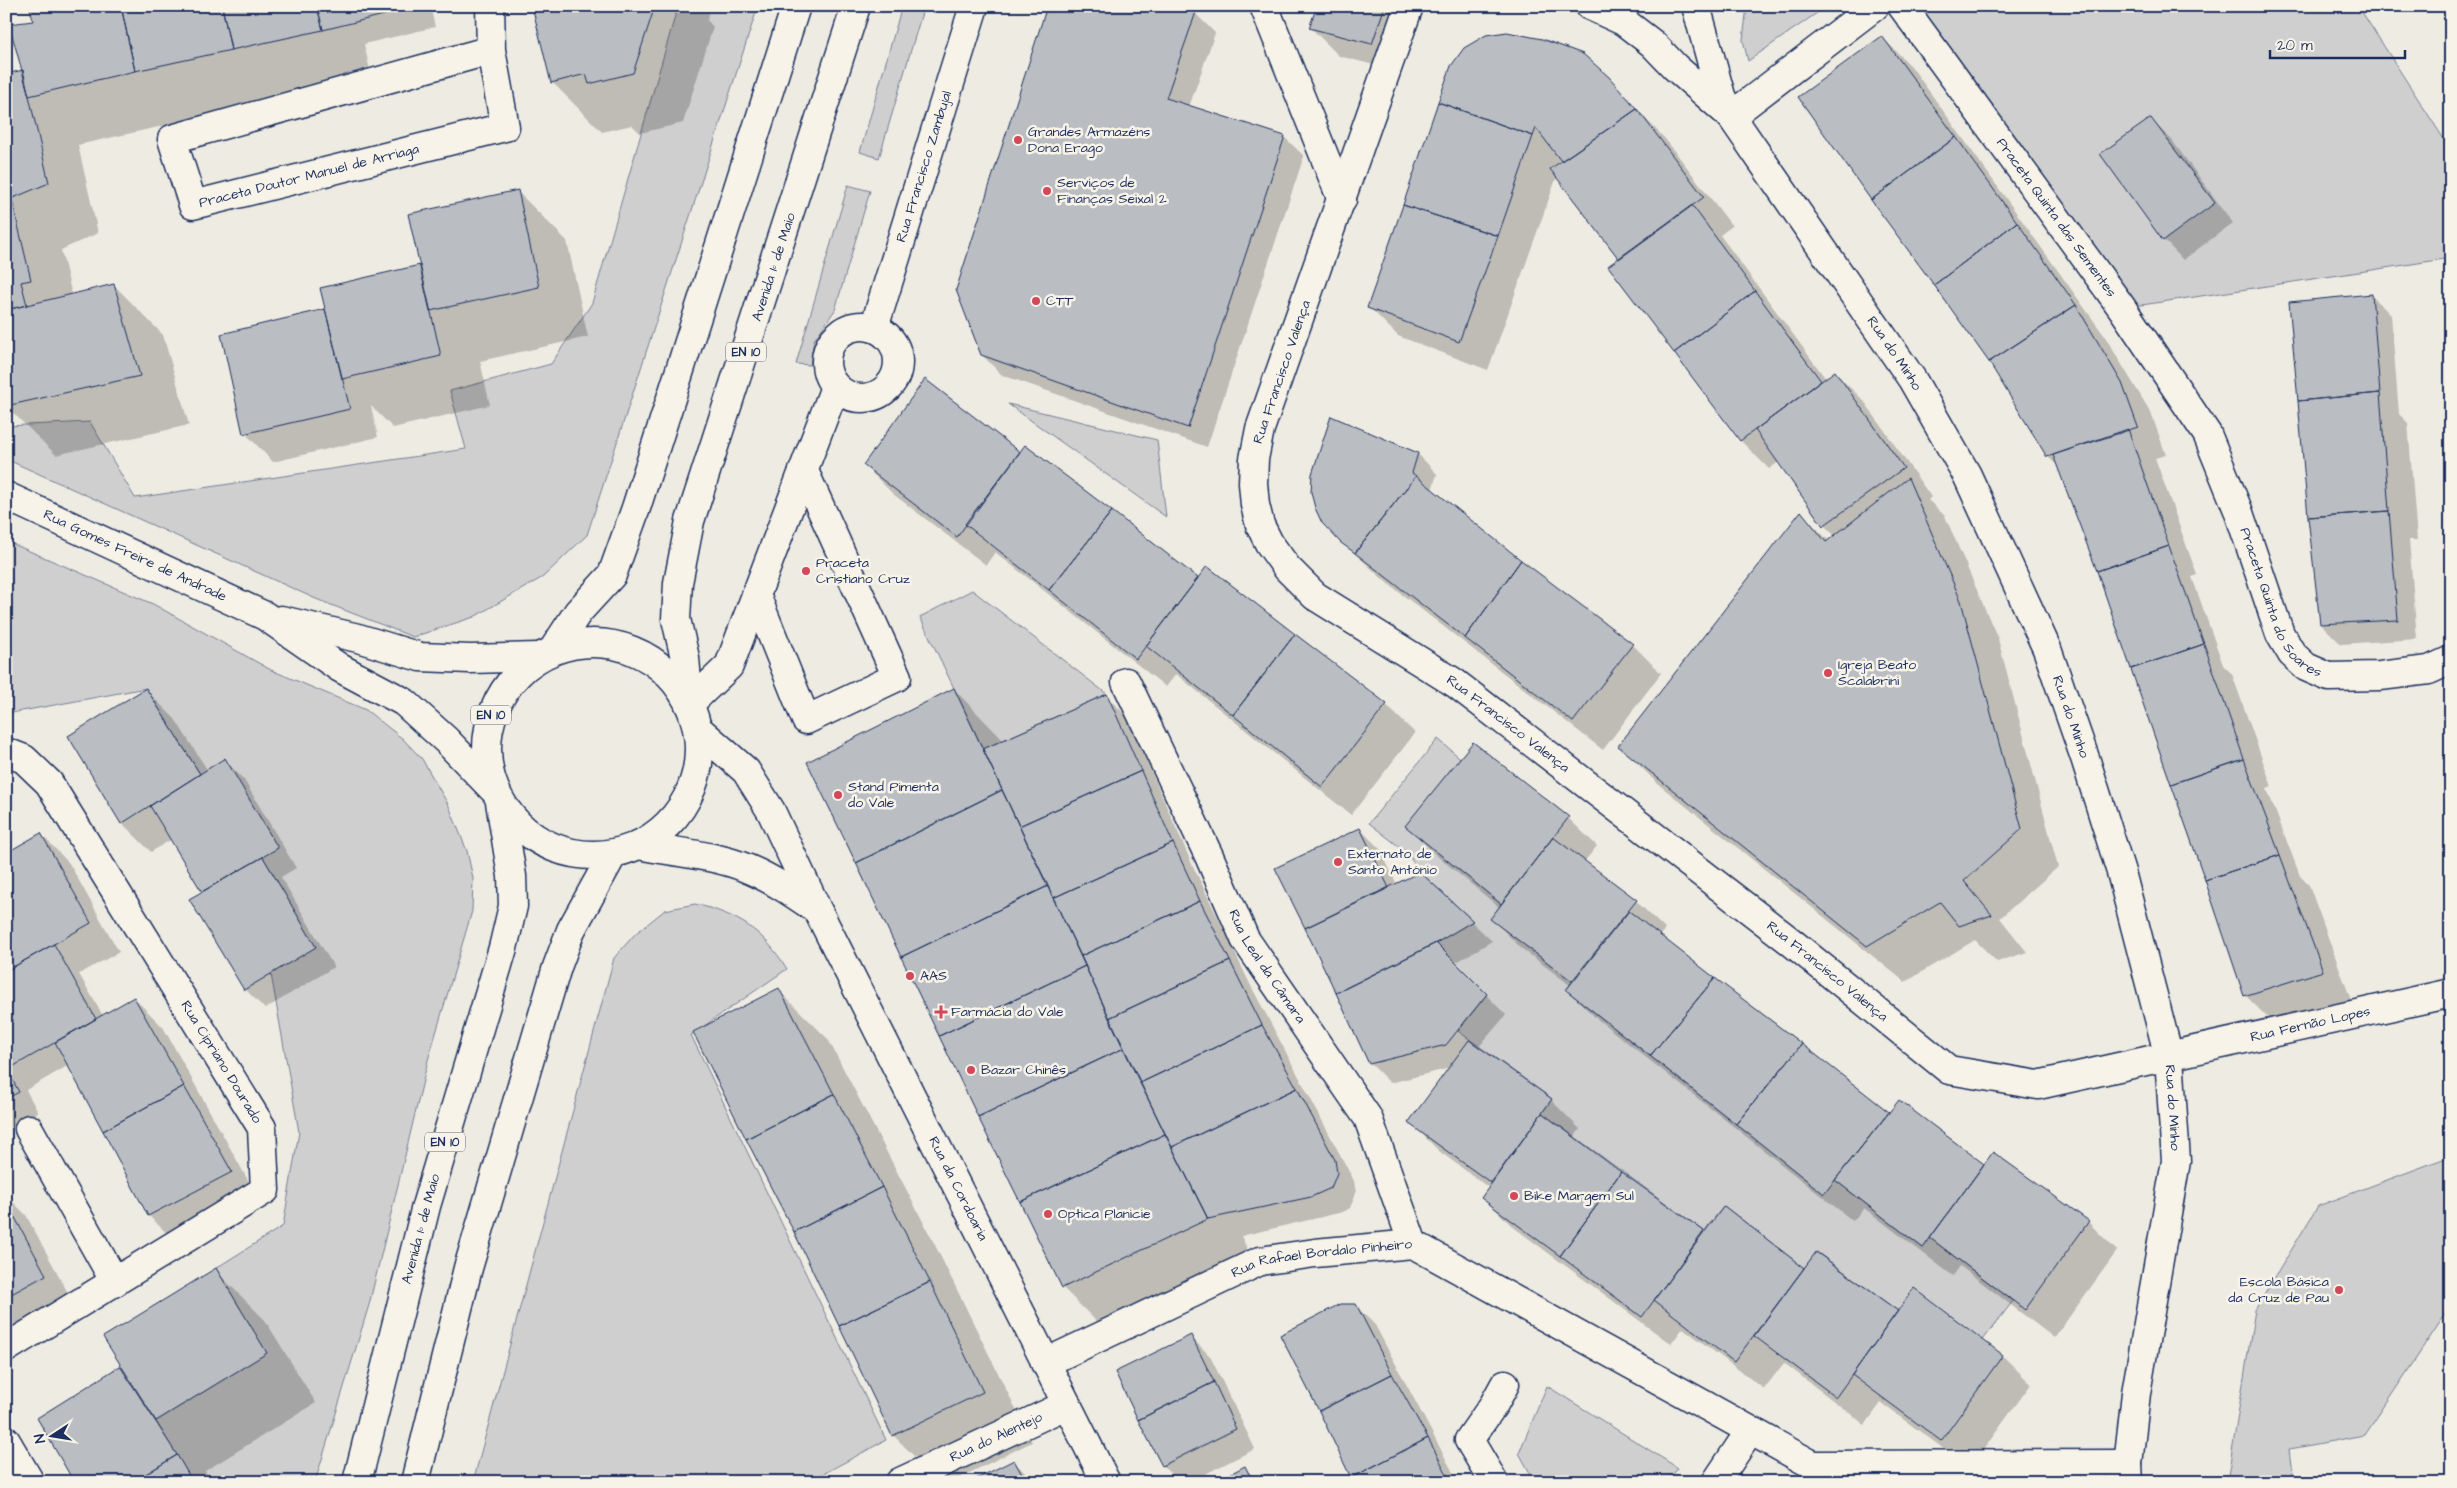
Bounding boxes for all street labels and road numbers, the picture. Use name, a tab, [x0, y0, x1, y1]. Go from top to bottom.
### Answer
street label: Rua Francisco Zambujal	[891, 88, 957, 245]
street label: Praceta Quinta das Sementes	[1991, 134, 2121, 301]
street label: Praceta Doutor Manuel de Arriaga	[197, 139, 421, 213]
street label: Avenida 1º de Maio	[747, 210, 801, 324]
street label: Rua Francisco Valença	[1248, 298, 1316, 446]
street label: Rua do Minho	[1862, 312, 1927, 394]
road number: EN 10	[726, 342, 766, 362]
street label: Rua Gomes Freire de Andrade	[40, 505, 230, 607]
street label: Praceta Quinta do Soares	[2235, 525, 2325, 683]
street label: Rua Francisco Valença	[1443, 670, 1574, 778]
street label: Rua do Minho	[2047, 673, 2094, 761]
road number: EN 10	[471, 706, 511, 724]
street label: Rua Leal da Câmara	[1223, 906, 1310, 1028]
street label: Rua Francisco Valença	[1762, 916, 1892, 1026]
street label: Rua Cipriano Dourado	[176, 997, 267, 1128]
street label: Rua Fernão Lopes	[2248, 1001, 2372, 1047]
street label: Rua do Minho	[2160, 1064, 2185, 1151]
road number: EN 10	[425, 1132, 465, 1152]
street label: Rua da Cordoaria	[923, 1133, 993, 1244]
street label: Avenida 1º de Maio	[397, 1172, 445, 1286]
street label: Rua Rafael Bordalo Pinheiro	[1228, 1234, 1413, 1283]
street label: Rua do Alentejo	[947, 1407, 1046, 1467]

